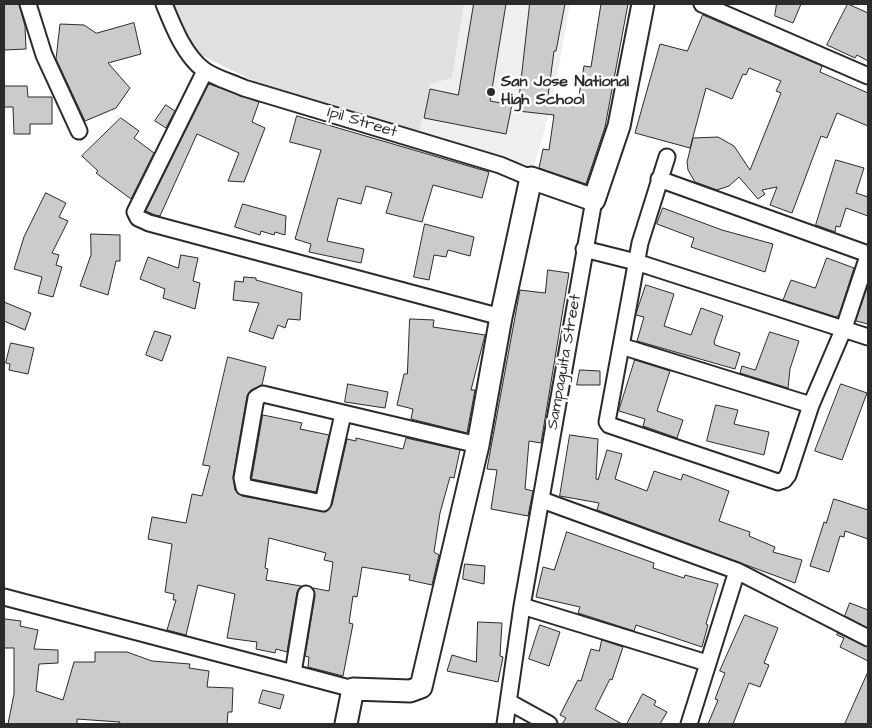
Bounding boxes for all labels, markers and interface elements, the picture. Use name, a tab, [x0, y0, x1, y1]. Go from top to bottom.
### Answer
place label: San Jose National High School	[501, 73, 629, 111]
marker: San Jose National High School	[485, 86, 497, 98]
street label: Ipil Street	[325, 103, 399, 143]
street label: Sampaguita Street	[544, 293, 586, 431]

